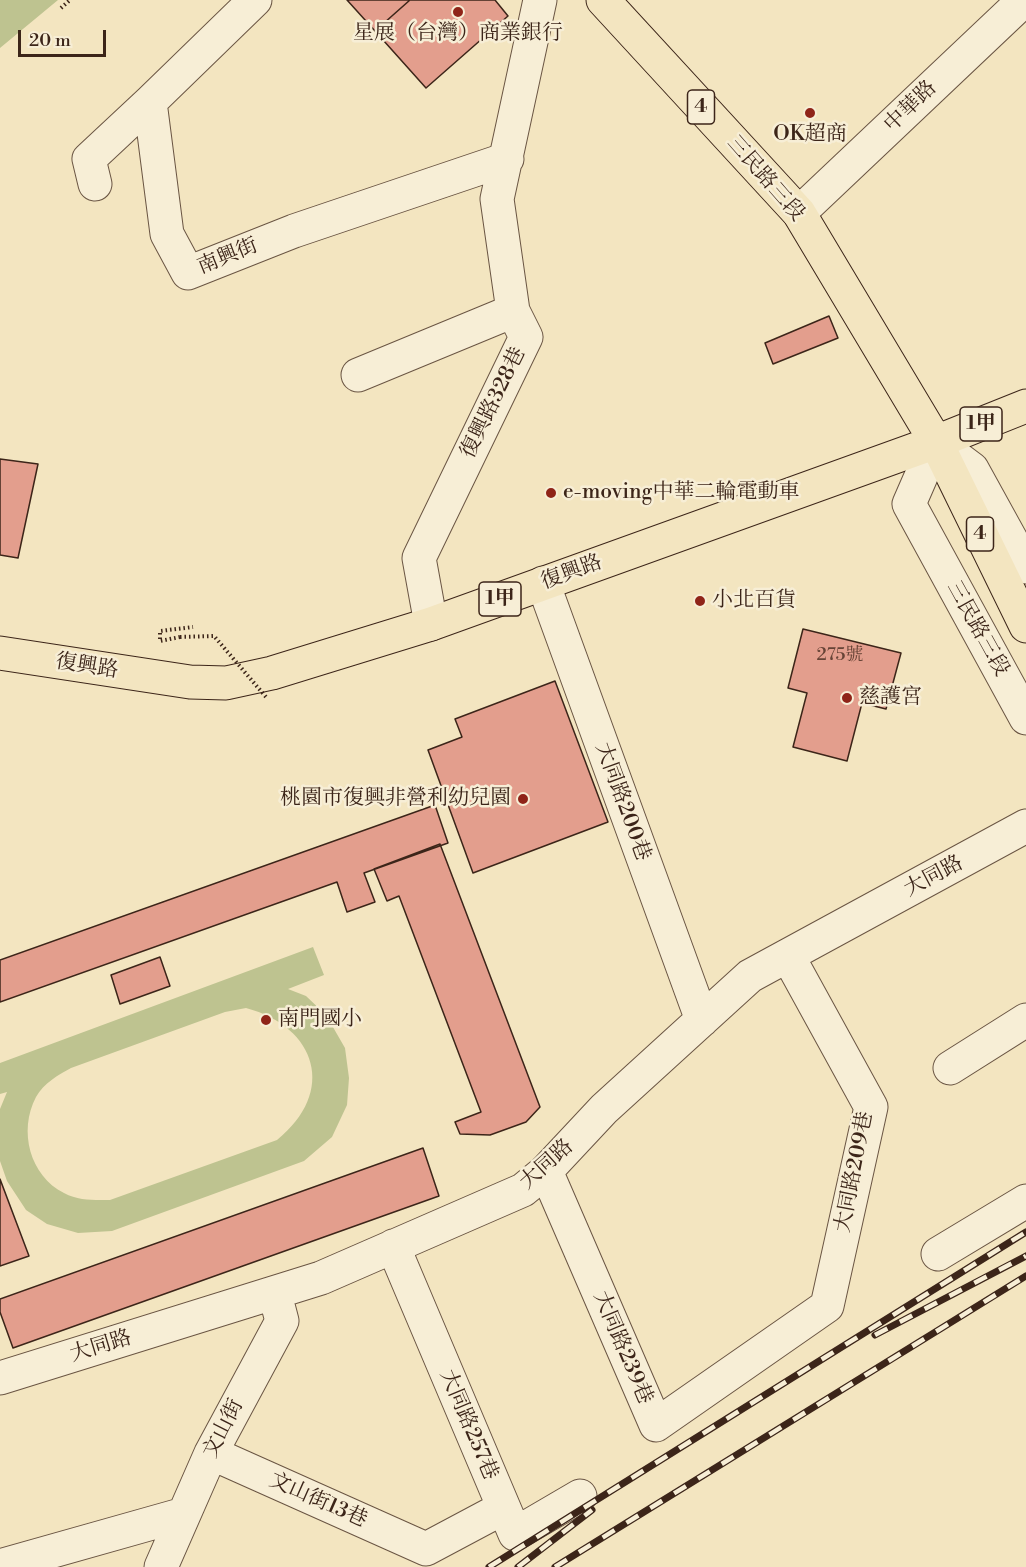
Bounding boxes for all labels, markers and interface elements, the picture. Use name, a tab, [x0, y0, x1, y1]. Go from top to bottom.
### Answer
marker: 星展（台灣）商業銀行	[451, 5, 465, 19]
scale bar	[21, 18, 110, 56]
place label: 星展（台灣）商業銀行	[353, 21, 563, 47]
text: 20 m	[29, 29, 71, 52]
street label: 中華路	[880, 76, 942, 138]
road number: 4	[688, 90, 714, 124]
marker: OK超商	[803, 106, 817, 120]
place label: OK超商	[773, 122, 847, 148]
street label: 三民路三段	[721, 131, 809, 227]
street label: 南興街	[194, 234, 262, 280]
street label: 復興路328巷	[456, 343, 532, 463]
road number: 1甲	[960, 407, 1002, 441]
place label: e-moving中華二輪電動車	[563, 480, 799, 506]
marker: e-moving中華二輪電動車	[544, 486, 558, 500]
road number: 4	[966, 517, 994, 551]
street label: 復興路	[538, 550, 606, 596]
street label: 三民路三段	[941, 577, 1013, 681]
road number: 1甲	[479, 582, 521, 616]
place label: 小北百貨	[712, 588, 796, 614]
marker: 小北百貨	[693, 594, 707, 608]
house number: 275號	[817, 645, 863, 667]
street label: 復興路	[54, 650, 120, 684]
place label: 慈護宮	[859, 685, 922, 711]
marker: 慈護宮	[840, 691, 854, 705]
street label: 大同路200巷	[589, 740, 655, 864]
place label: 桃園市復興非營利幼兒園	[280, 786, 511, 812]
marker: 桃園市復興非營利幼兒園	[516, 792, 530, 806]
street label: 大同路	[900, 851, 968, 903]
place label: 南門國小	[278, 1007, 362, 1033]
marker: 南門國小	[259, 1013, 273, 1027]
street label: 大同路209巷	[831, 1109, 879, 1235]
street label: 大同路	[515, 1135, 579, 1195]
street label: 大同路239巷	[587, 1288, 657, 1408]
street label: 大同路	[67, 1326, 135, 1368]
street label: 大同路257巷	[433, 1366, 503, 1484]
street label: 文山街	[198, 1395, 250, 1463]
street label: 文山街13巷	[265, 1468, 371, 1534]

